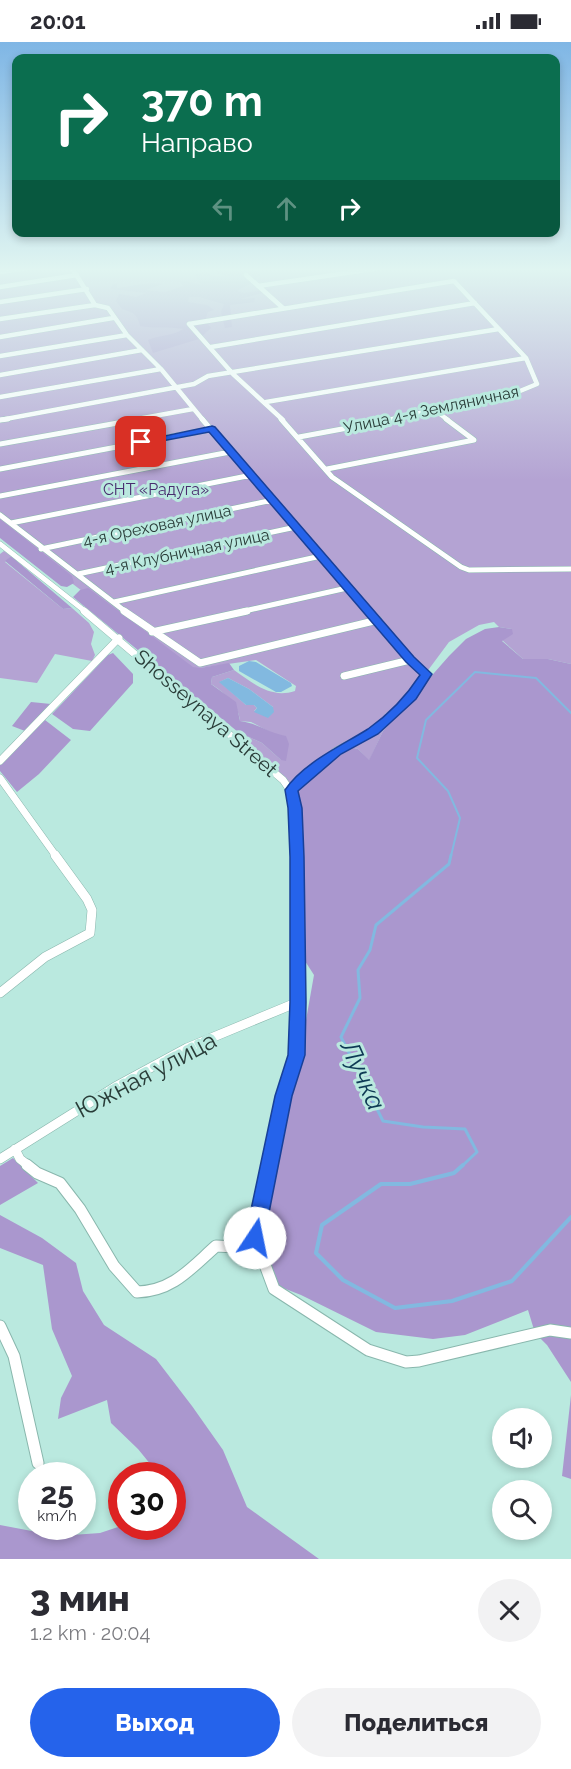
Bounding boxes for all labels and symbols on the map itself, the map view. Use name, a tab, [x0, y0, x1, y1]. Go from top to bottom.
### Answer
street label: Улица 4-я Земляничная	[342, 382, 520, 437]
pin	[115, 416, 166, 467]
park label: СНТ «Радуга»	[103, 480, 209, 499]
street label: 4-я Ореховая улица	[81, 500, 233, 550]
street label: 4-я Клубничная улица	[103, 525, 271, 578]
street label: Shosseynaya Street	[130, 644, 283, 782]
street label: Южная улица	[70, 1025, 221, 1124]
water label: Лучка	[334, 1034, 392, 1115]
position arrow	[223, 1206, 287, 1270]
speed limit sign: 30	[108, 1462, 186, 1540]

